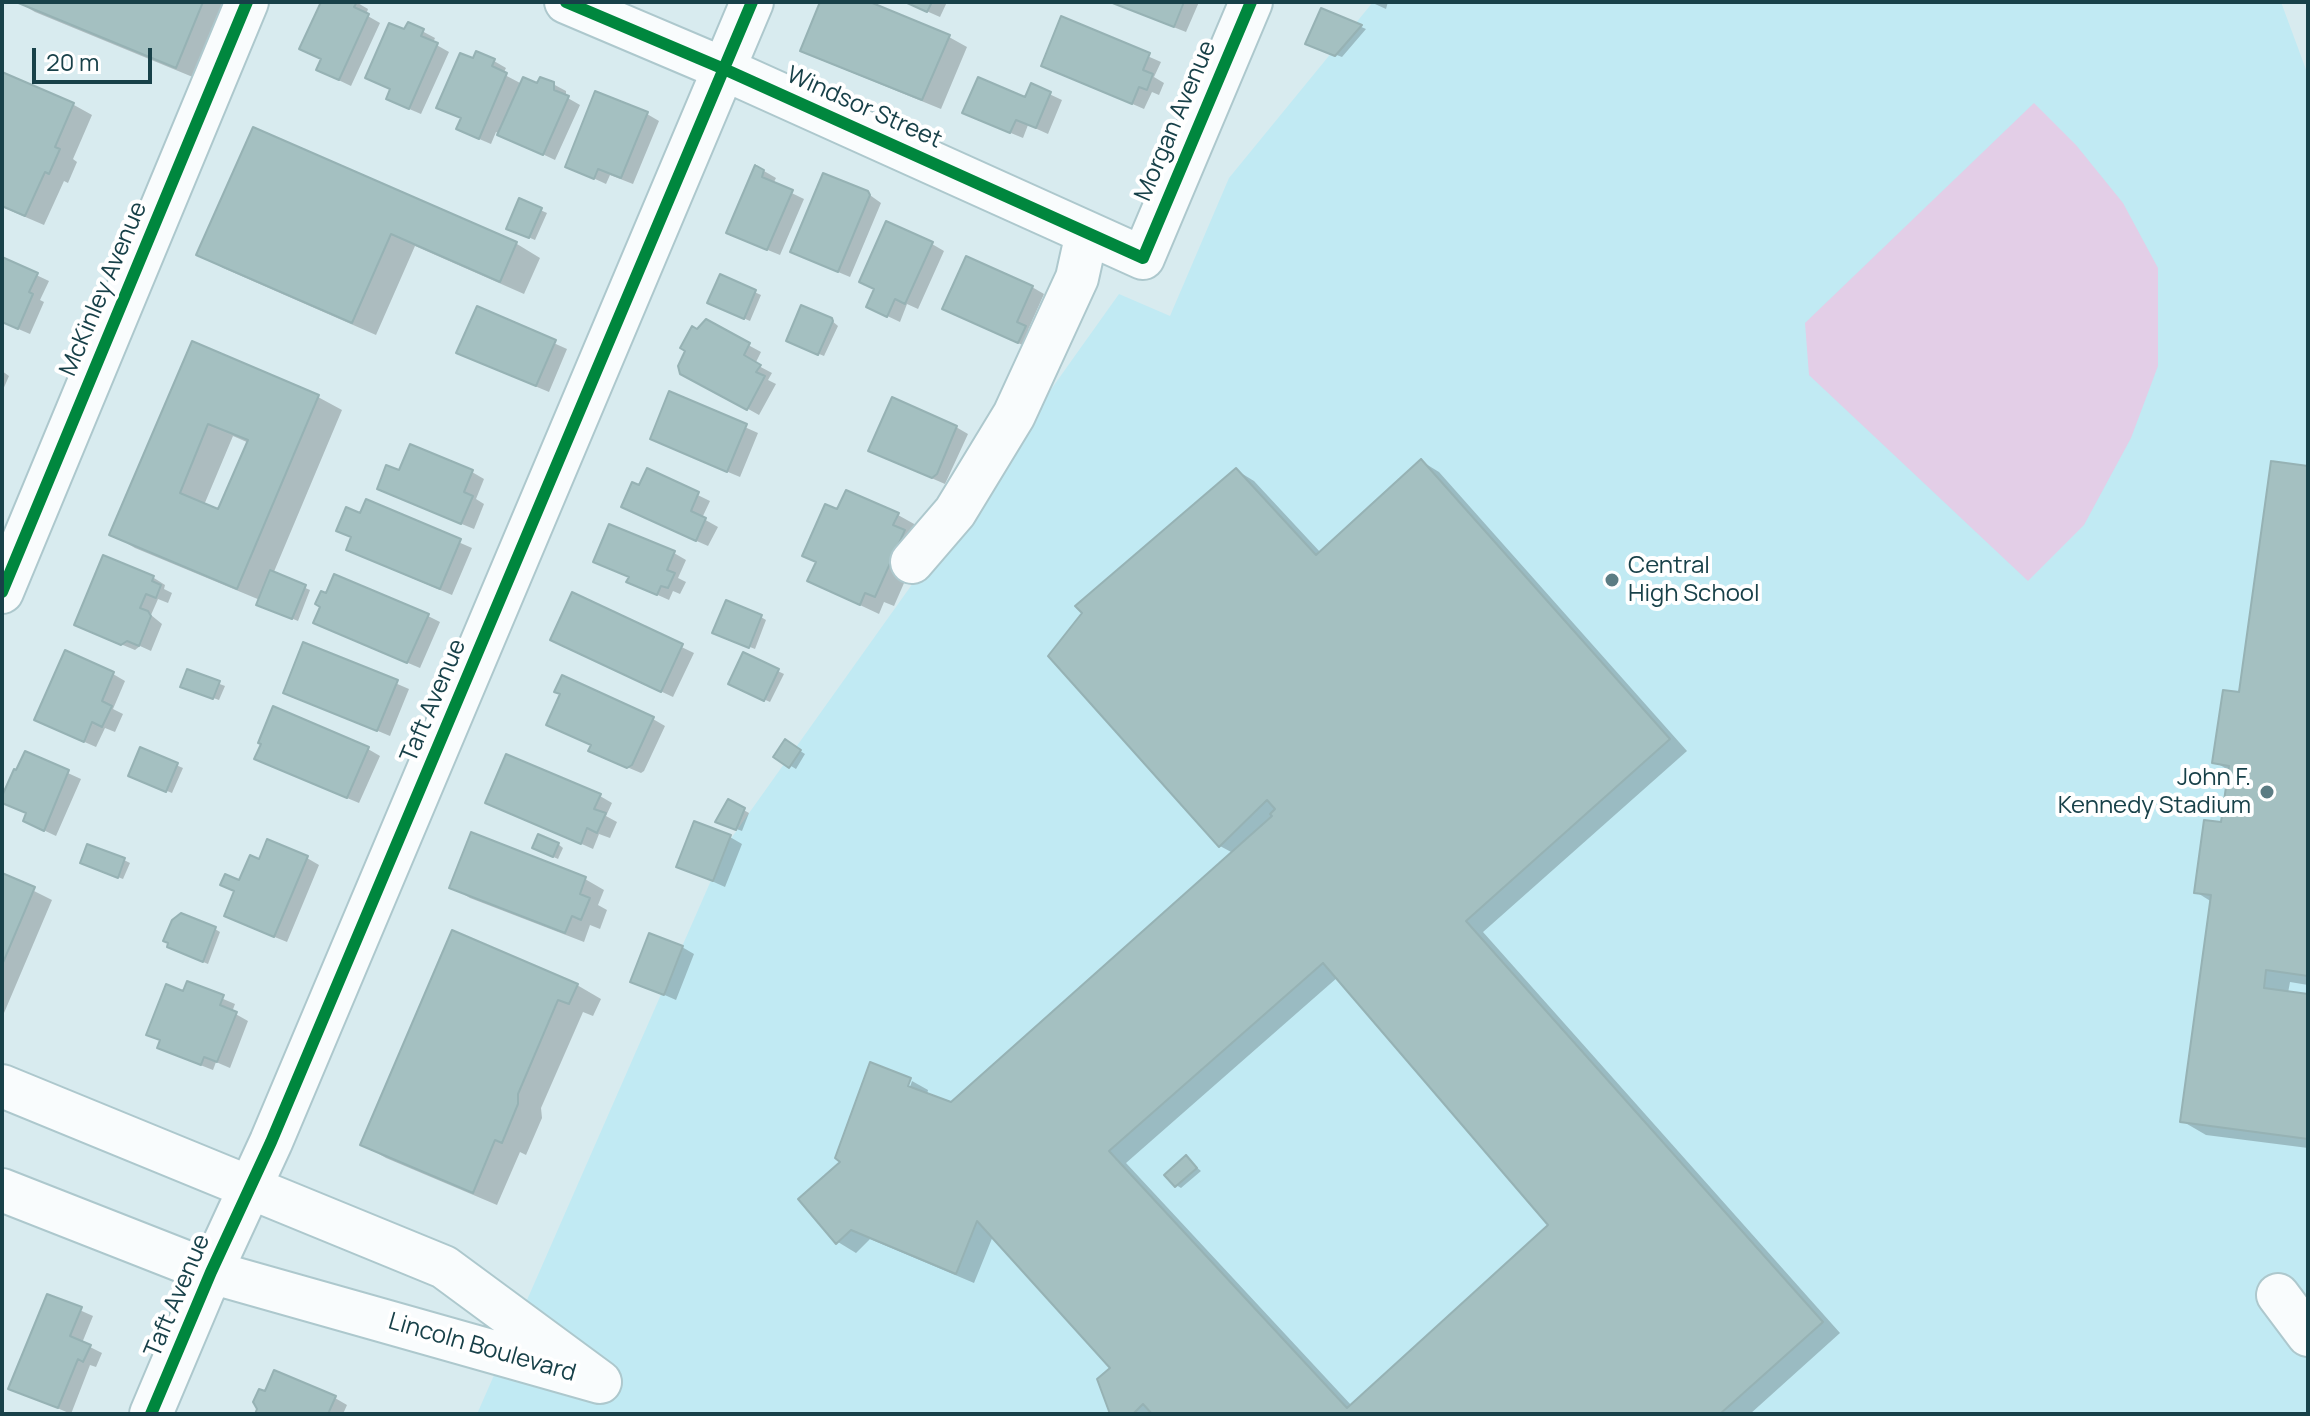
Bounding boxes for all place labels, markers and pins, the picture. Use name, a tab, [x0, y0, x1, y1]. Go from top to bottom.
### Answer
place label: Central High School	[1628, 552, 1760, 608]
marker: Central High School	[1603, 571, 1621, 589]
place label: John F. Kennedy Stadium	[2058, 764, 2251, 820]
marker: John F. Kennedy Stadium	[2258, 783, 2276, 801]

